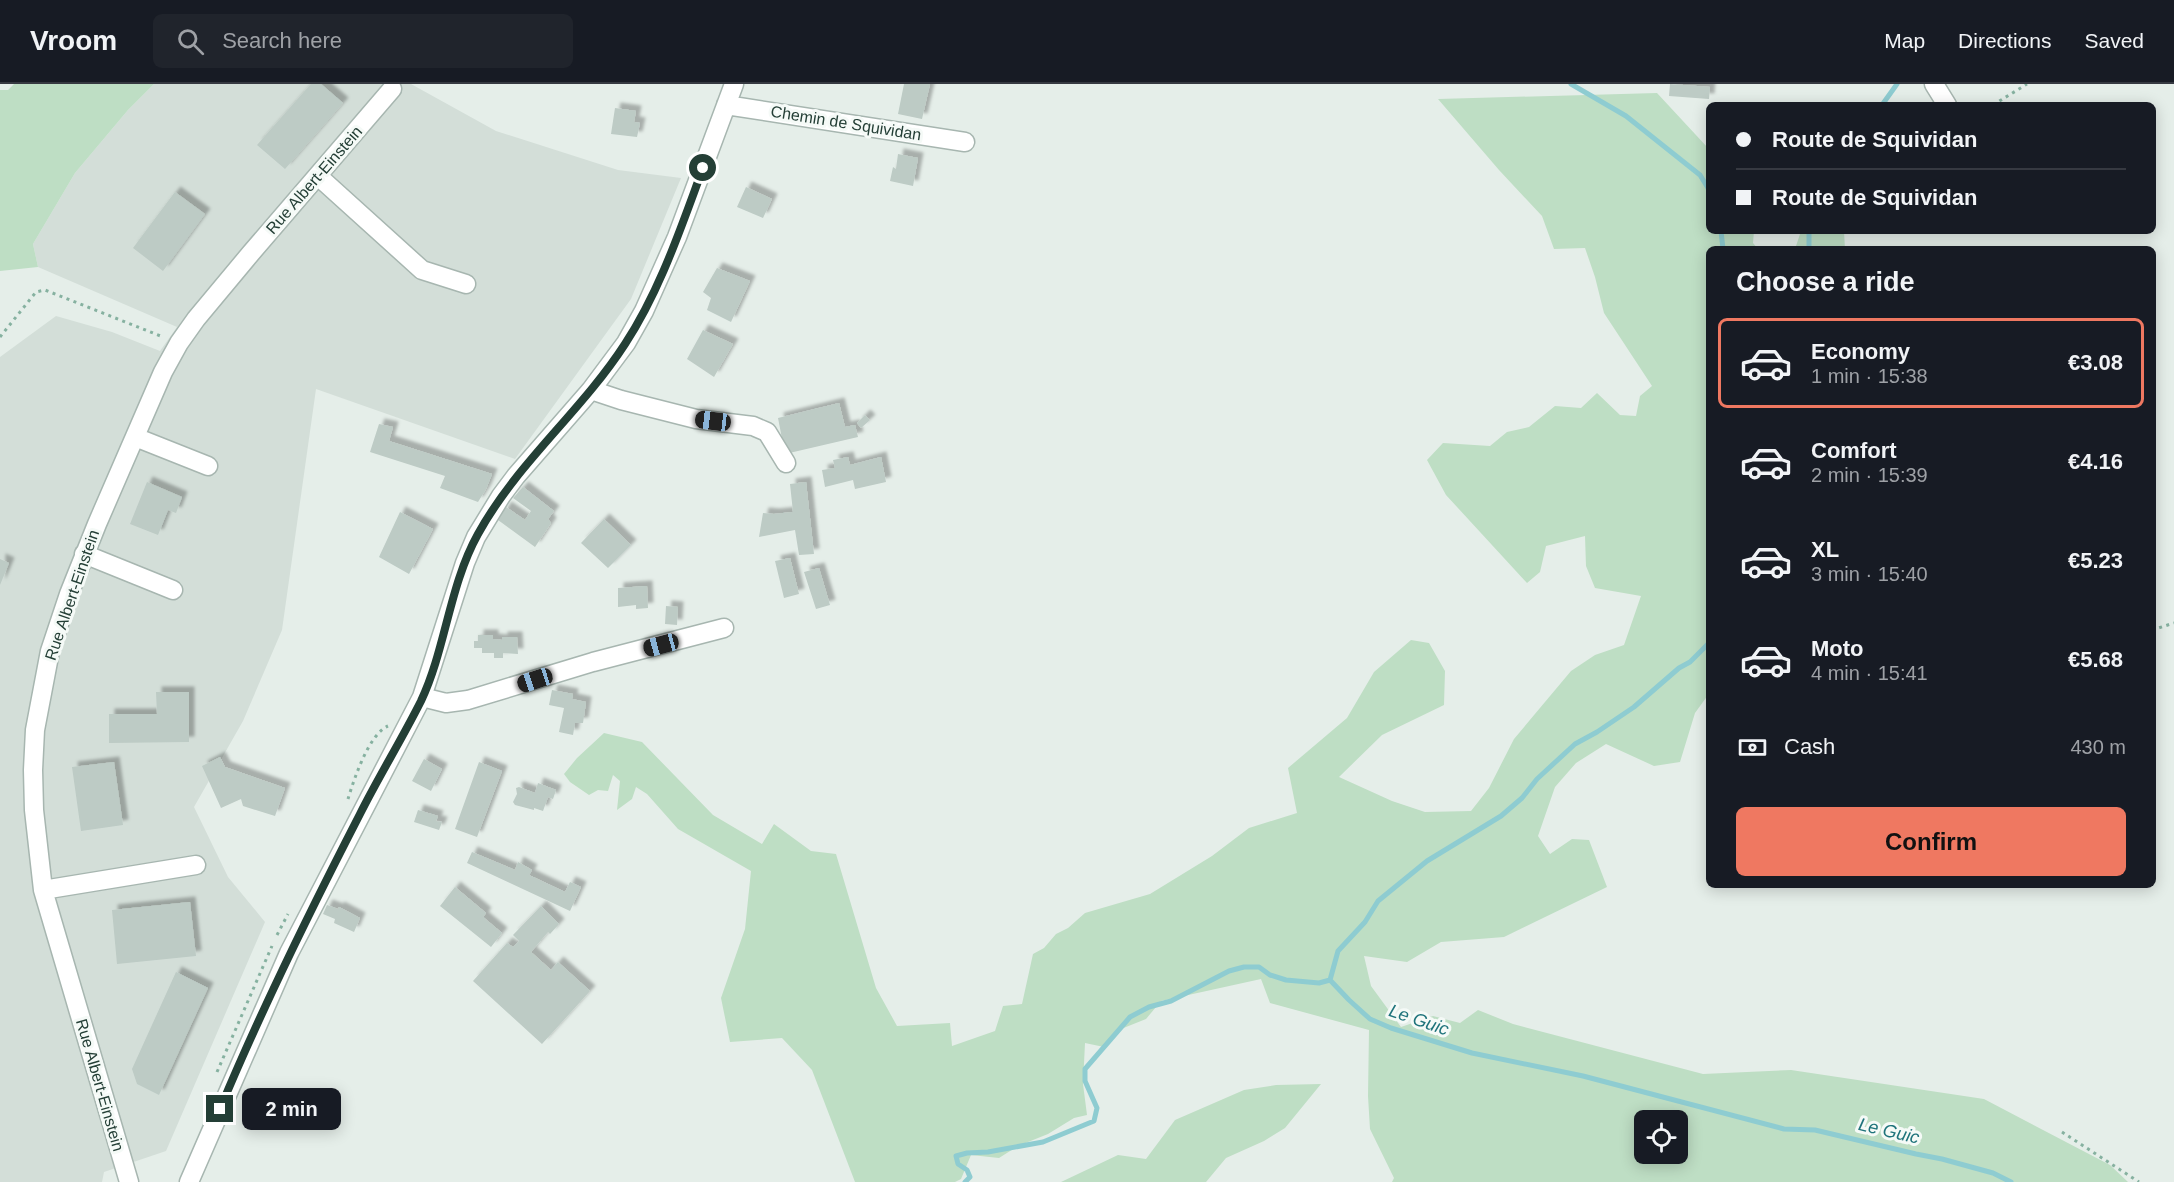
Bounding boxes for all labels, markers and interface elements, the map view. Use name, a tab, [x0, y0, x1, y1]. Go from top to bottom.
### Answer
search box	[153, 14, 573, 68]
text: Vroom	[30, 25, 117, 56]
icon: search	[174, 25, 207, 58]
text: Search here	[222, 28, 342, 53]
text: Map	[1884, 29, 1925, 52]
text: Directions	[1958, 29, 2051, 52]
text: Saved	[2084, 29, 2144, 52]
street label: Chemin de Squividan	[770, 103, 922, 143]
street label: Rue Albert-Einstein	[263, 123, 365, 237]
text: Route de Squividan	[1772, 127, 1977, 152]
route start	[689, 154, 716, 181]
text: Route de Squividan	[1772, 185, 1977, 210]
text: Choose a ride	[1736, 267, 1915, 297]
icon: car	[1739, 336, 1793, 390]
text: Economy	[1811, 339, 1910, 364]
text: €3.08	[2068, 350, 2123, 375]
text: 1 min · 15:38	[1811, 365, 1928, 387]
car	[694, 410, 732, 432]
icon: car	[1739, 435, 1793, 489]
text: Comfort	[1811, 438, 1897, 463]
text: €4.16	[2068, 449, 2123, 474]
text: 2 min · 15:39	[1811, 464, 1928, 486]
street label: Rue Albert-Einstein	[42, 527, 102, 663]
icon: car	[1739, 534, 1793, 588]
text: XL	[1811, 537, 1839, 562]
text: €5.23	[2068, 548, 2123, 573]
text: 3 min · 15:40	[1811, 563, 1928, 585]
car	[641, 632, 681, 658]
icon: car	[1739, 633, 1793, 687]
text: Moto	[1811, 636, 1864, 661]
text: €5.68	[2068, 647, 2123, 672]
text: 4 min · 15:41	[1811, 662, 1928, 684]
car	[515, 666, 555, 694]
icon: cash	[1736, 731, 1769, 764]
text: Cash	[1784, 734, 1835, 759]
text: 430 m	[2070, 736, 2126, 758]
button: Confirm	[1736, 807, 2126, 876]
water label: Le Guic	[1386, 1000, 1452, 1040]
street label: Rue Albert-Einstein	[73, 1017, 127, 1153]
callout: 2 min	[241, 1088, 340, 1130]
route end	[206, 1095, 233, 1122]
text: 2 min	[265, 1098, 318, 1120]
map controls	[1634, 1110, 1688, 1164]
button: locate	[1634, 1110, 1688, 1164]
water label: Le Guic	[1857, 1114, 1921, 1148]

